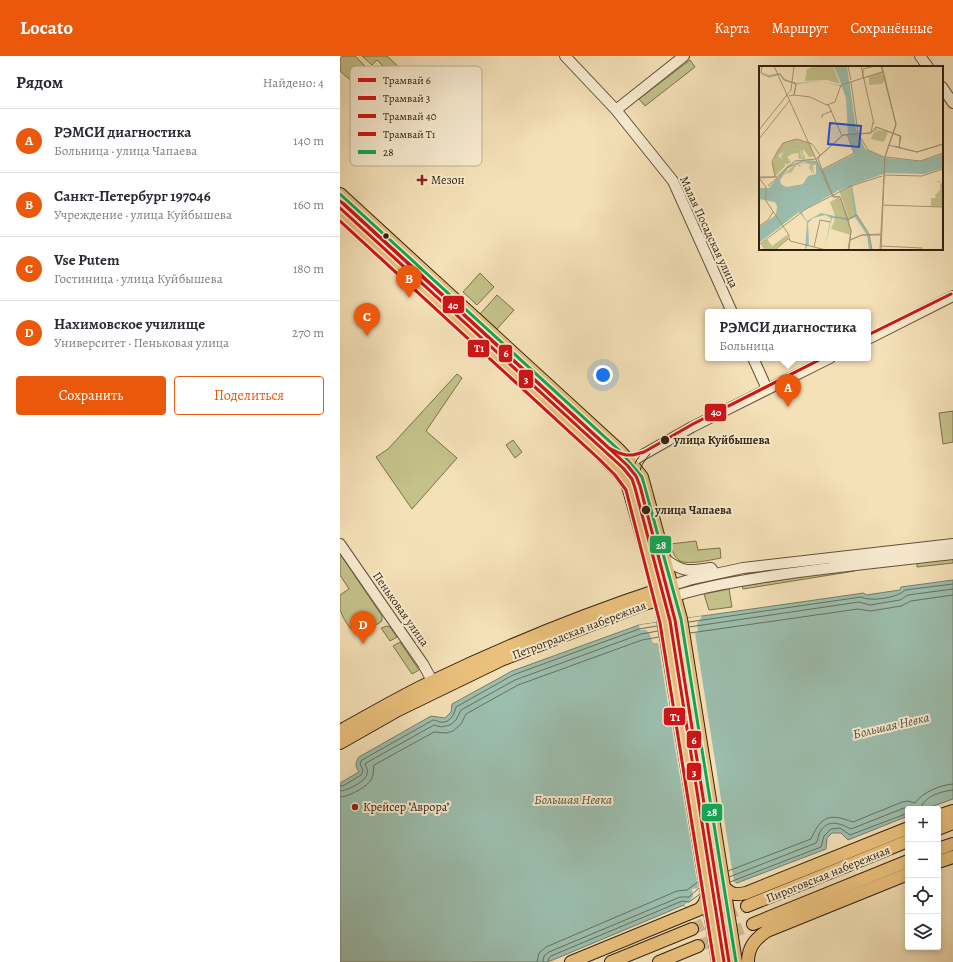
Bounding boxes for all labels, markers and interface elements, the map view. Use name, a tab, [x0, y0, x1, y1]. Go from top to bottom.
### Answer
text: Locato	[20, 15, 73, 41]
text: Карта	[715, 19, 750, 38]
text: Маршрут	[772, 19, 828, 38]
text: Сохранённые	[850, 19, 933, 38]
legend	[350, 66, 482, 166]
inset map	[759, 66, 943, 250]
text: Рядом	[16, 71, 63, 94]
text: Трамвай 6	[383, 73, 431, 88]
text: Найдено: 4	[263, 74, 324, 91]
text: Трамвай 3	[383, 91, 430, 106]
text: Трамвай 40	[383, 109, 437, 124]
text: РЭМСИ диагностика	[54, 122, 191, 142]
text: Трамвай Т1	[383, 127, 436, 142]
text: A	[25, 132, 33, 149]
text: 140 m	[293, 132, 324, 149]
text: Больница · улица Чапаева	[54, 142, 197, 159]
text: 28	[383, 145, 394, 160]
place label: Мезон	[431, 172, 465, 188]
marker: Мезон	[416, 174, 428, 186]
street label: Малая Посадская улица	[676, 174, 742, 291]
text: Санкт-Петербург 197046	[54, 186, 211, 206]
text: B	[25, 196, 33, 213]
text: 160 m	[293, 196, 324, 213]
text: Учреждение · улица Куйбышева	[54, 206, 232, 223]
unlabelled marker	[381, 231, 391, 241]
text: Vse Putem	[54, 250, 119, 270]
text: C	[25, 260, 33, 277]
text: 180 m	[293, 260, 324, 277]
pin: B	[396, 265, 422, 298]
text: Гостиница · улица Куйбышева	[54, 270, 223, 287]
line badge: 40	[442, 295, 465, 314]
text: 40	[448, 298, 459, 313]
pin: C	[354, 303, 380, 336]
popup	[705, 309, 871, 361]
text: Нахимовское училище	[54, 314, 205, 334]
text: РЭМСИ диагностика	[719, 317, 857, 337]
text: D	[24, 324, 34, 341]
text: 270 m	[292, 324, 324, 341]
text: Университет · Пеньковая улица	[54, 334, 229, 351]
text: Больница	[719, 337, 774, 354]
line badge: Т1	[467, 339, 490, 358]
text: Т1	[474, 341, 484, 356]
line badge: 6	[498, 344, 513, 363]
text: 6	[503, 346, 509, 361]
your location	[593, 365, 613, 385]
line badge: 3	[518, 369, 534, 389]
text: 3	[524, 372, 529, 387]
pin: A	[775, 374, 801, 407]
button: Сохранить	[16, 376, 166, 415]
button: Поделиться	[174, 376, 324, 415]
line badge: 40	[704, 403, 727, 422]
text: 40	[711, 405, 722, 420]
place label: улица Куйбышева	[673, 432, 770, 448]
marker: улица Куйбышева	[659, 434, 671, 446]
place label: улица Чапаева	[654, 502, 732, 518]
marker: улица Чапаева	[640, 504, 652, 516]
line badge: 28	[649, 535, 672, 554]
text: 28	[656, 538, 666, 553]
street label: Пеньковая улица	[369, 568, 433, 650]
street label: Петроградская набережная	[510, 597, 648, 663]
pin: D	[350, 611, 376, 644]
line badge: Т1	[663, 707, 686, 726]
water label: Большая Невка	[851, 708, 931, 743]
text: Т1	[670, 710, 680, 725]
line badge: 6	[686, 730, 702, 749]
text: 6	[691, 733, 697, 748]
line badge: 3	[686, 762, 702, 781]
text: 3	[692, 765, 697, 780]
water label: Большая Невка	[534, 791, 612, 808]
place label: Крейсер "Аврора"	[363, 799, 450, 815]
marker: Крейсер "Аврора"	[350, 802, 360, 812]
line badge: 28	[701, 803, 723, 822]
text: 28	[707, 805, 717, 820]
map controls	[905, 806, 941, 950]
button: +	[905, 806, 941, 842]
street label: Пироговская набережная	[764, 842, 893, 906]
button: −	[905, 842, 941, 878]
button: locate	[905, 878, 941, 914]
button: layers	[905, 914, 941, 950]

